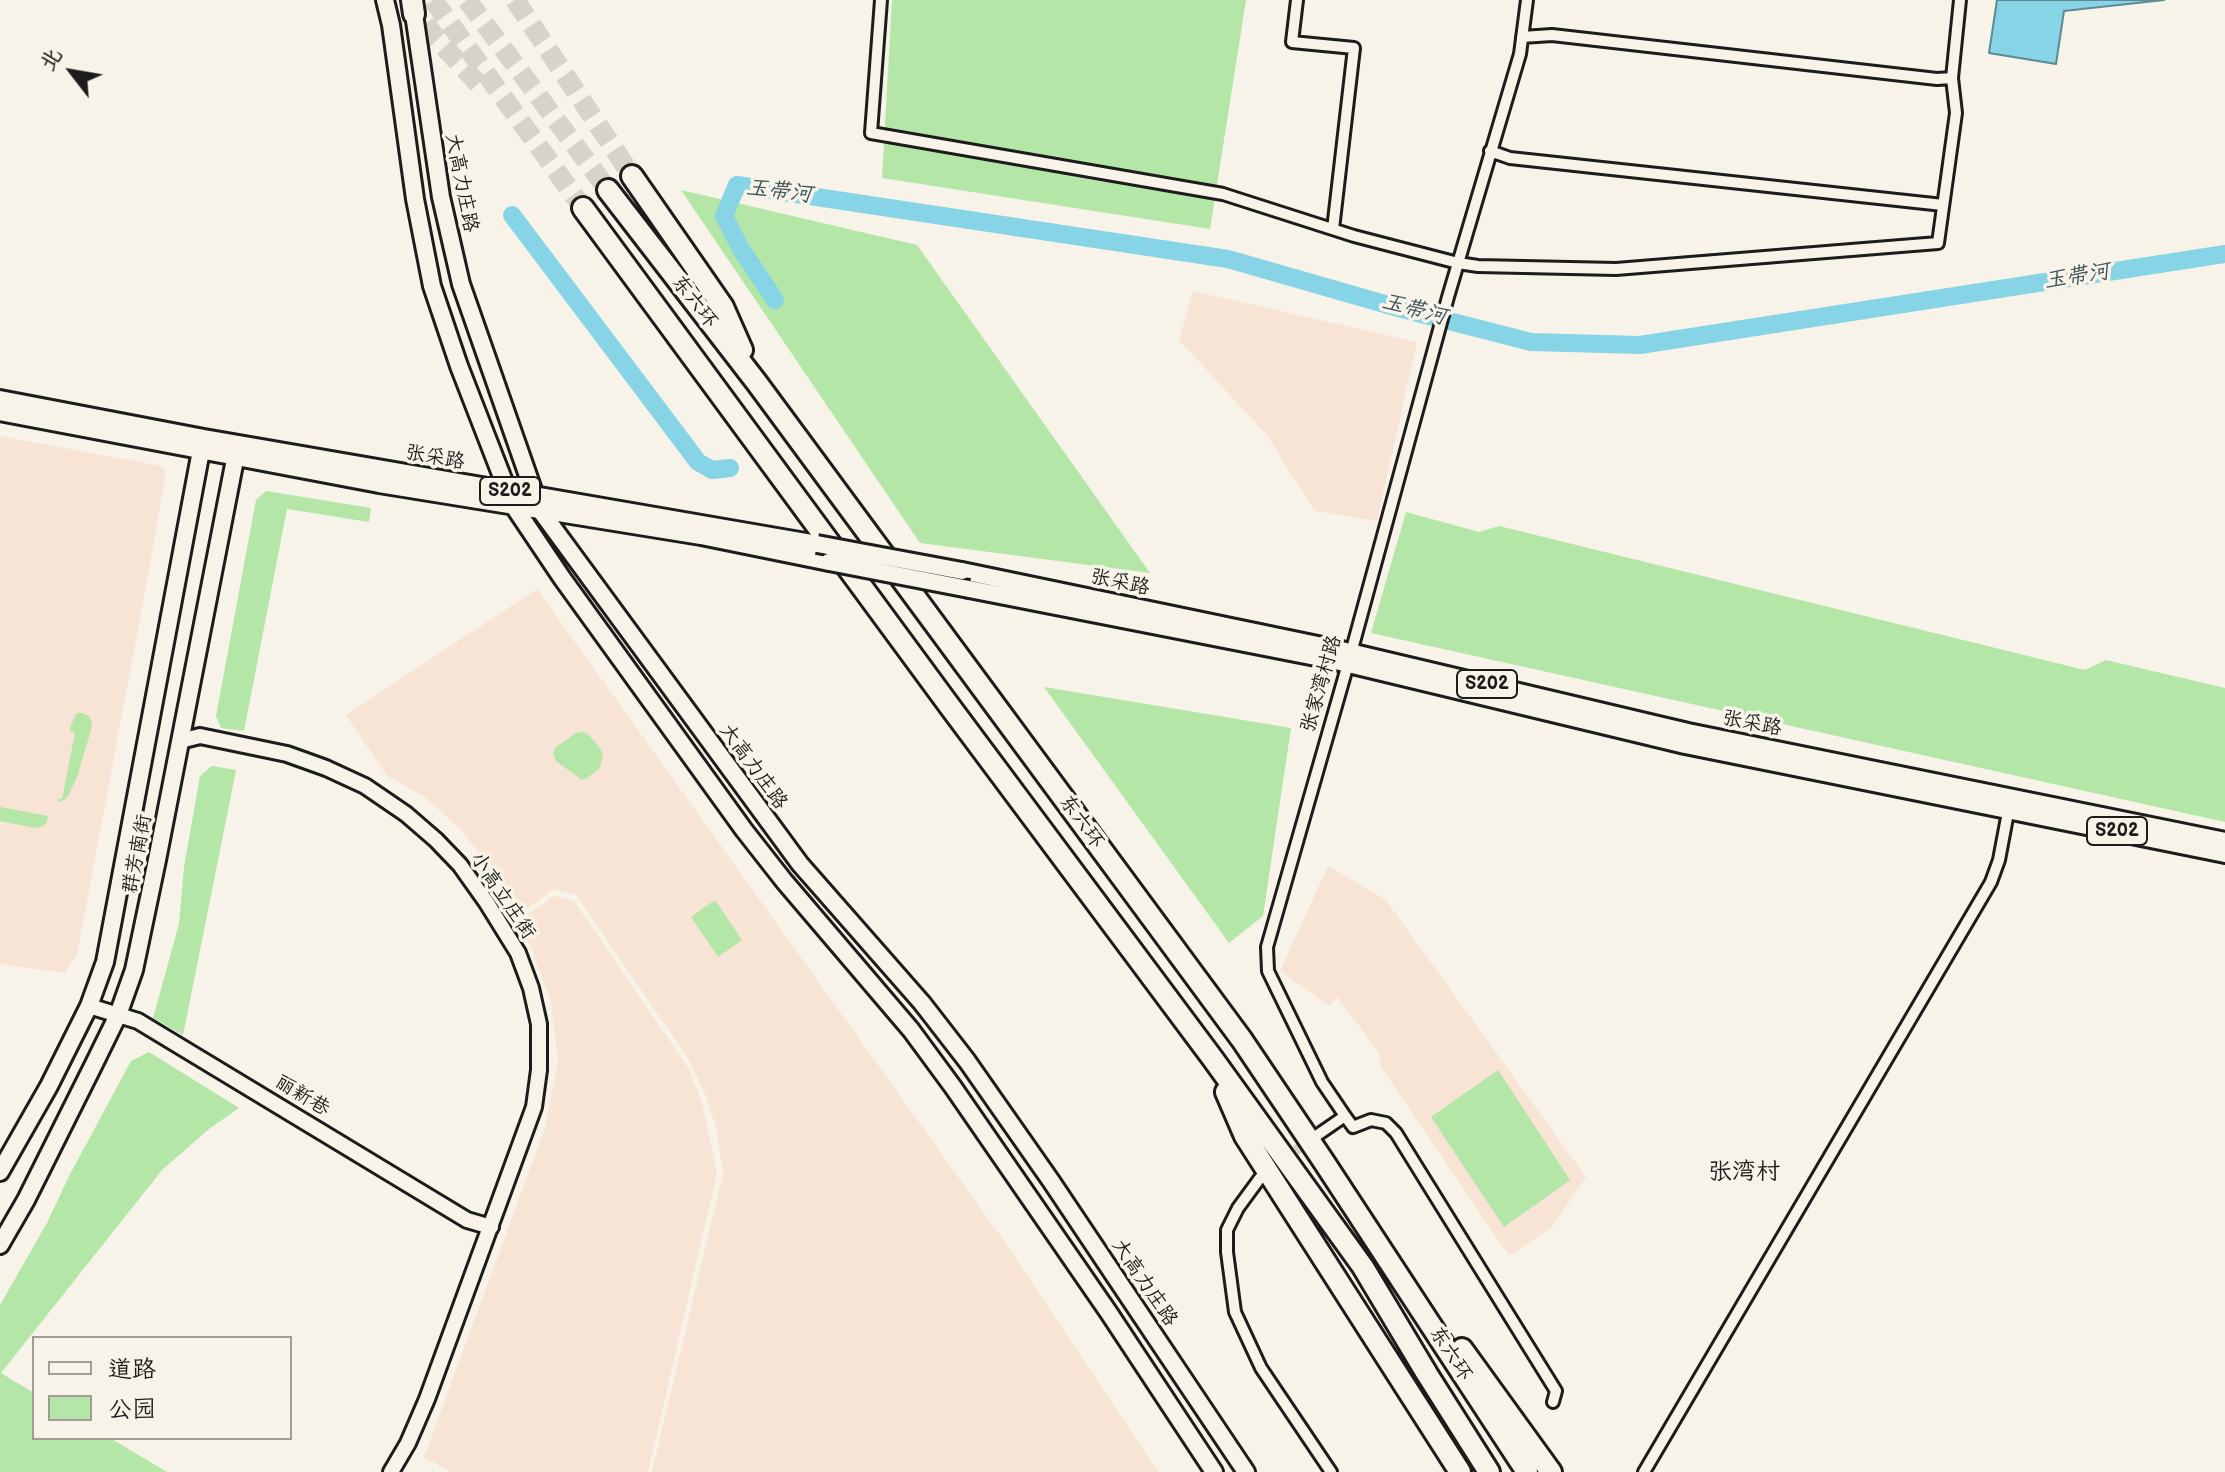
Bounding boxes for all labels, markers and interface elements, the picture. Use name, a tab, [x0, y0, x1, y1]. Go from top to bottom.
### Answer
north arrow	[32, 32, 112, 112]
text: 北	[34, 43, 68, 76]
street label: 大高力庄路	[440, 132, 482, 234]
water label: 玉带河	[745, 175, 813, 209]
water label: 玉带河	[2042, 259, 2112, 295]
street label: 东六环	[666, 271, 722, 333]
water label: 玉带河	[1379, 289, 1449, 331]
street label: 张采路	[403, 441, 467, 475]
road number: S202	[480, 477, 540, 505]
street label: 张采路	[1088, 565, 1152, 601]
street label: 张家湾村路	[1297, 633, 1347, 735]
road number: S202	[1457, 670, 1517, 698]
street label: 张采路	[1720, 706, 1784, 742]
street label: 大高力庄路	[714, 719, 792, 815]
street label: 东六环	[1054, 791, 1108, 853]
street label: 群芳南街	[119, 812, 157, 896]
road number: S202	[2087, 817, 2147, 845]
street label: 小高立庄街	[464, 848, 540, 944]
street label: 丽新巷	[270, 1070, 334, 1122]
district label: 张湾村	[1708, 1159, 1780, 1187]
street label: 大高力庄路	[1106, 1235, 1182, 1331]
street label: 东六环	[1424, 1322, 1476, 1386]
legend	[32, 1336, 292, 1440]
text: 道路	[108, 1355, 156, 1384]
text: 公园	[108, 1395, 156, 1424]

